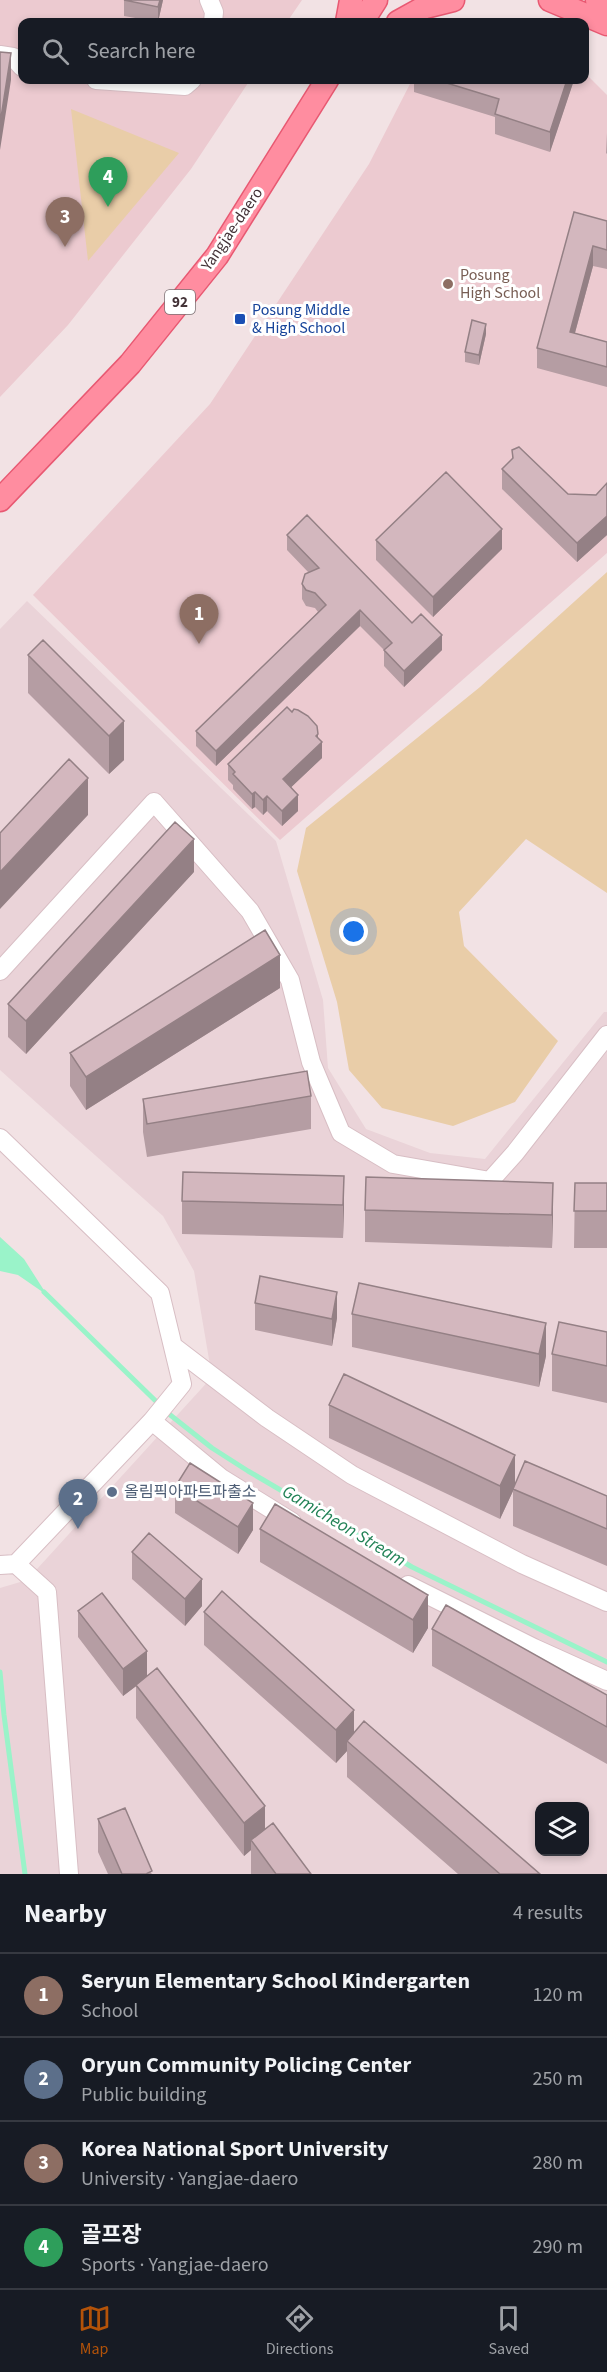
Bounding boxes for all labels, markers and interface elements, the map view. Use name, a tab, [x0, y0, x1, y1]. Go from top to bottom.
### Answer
search box	[18, 18, 589, 84]
icon: search	[39, 35, 72, 68]
text: Search here	[87, 35, 195, 67]
pin: 4	[88, 158, 128, 207]
street label: Yangjae-daero	[195, 183, 268, 276]
pin: 3	[46, 198, 84, 247]
place label: Posung High School	[460, 264, 540, 304]
marker: Posung High School	[441, 277, 455, 291]
road number: 92	[165, 290, 195, 314]
place label: Posung Middle & High School	[252, 299, 350, 339]
marker: Posung Middle & High School	[233, 312, 247, 326]
pin: 1	[180, 594, 218, 644]
your location	[339, 917, 368, 946]
water label: Gamicheon Stream	[277, 1479, 411, 1573]
pin: 2	[58, 1480, 98, 1529]
place label: 올림픽아파트파출소	[124, 1481, 256, 1503]
marker: 올림픽아파트파출소	[105, 1485, 119, 1499]
map controls	[535, 1802, 589, 1856]
button: layers	[535, 1802, 589, 1856]
text: Nearby	[24, 1895, 107, 1932]
text: 4 results	[513, 1899, 583, 1927]
text: Seryun Elementary School Kindergarten	[81, 1965, 470, 1997]
text: 1	[38, 1981, 49, 2009]
text: 120 m	[533, 1981, 583, 2009]
text: School	[81, 1997, 138, 2025]
text: Oryun Community Policing Center	[81, 2049, 411, 2081]
text: 2	[38, 2065, 49, 2093]
text: 250 m	[533, 2065, 583, 2093]
text: Public building	[81, 2081, 206, 2109]
text: Korea National Sport University	[81, 2133, 388, 2165]
text: 3	[38, 2149, 49, 2177]
text: 280 m	[533, 2149, 583, 2177]
text: University · Yangjae-daero	[81, 2165, 298, 2193]
text: 골프장	[81, 2219, 142, 2251]
text: 4	[38, 2233, 49, 2261]
text: 290 m	[533, 2233, 583, 2261]
text: Sports · Yangjae-daero	[81, 2251, 269, 2279]
tab: Map	[78, 2302, 111, 2360]
tab: Directions	[266, 2302, 333, 2360]
tab: Saved	[489, 2302, 529, 2360]

